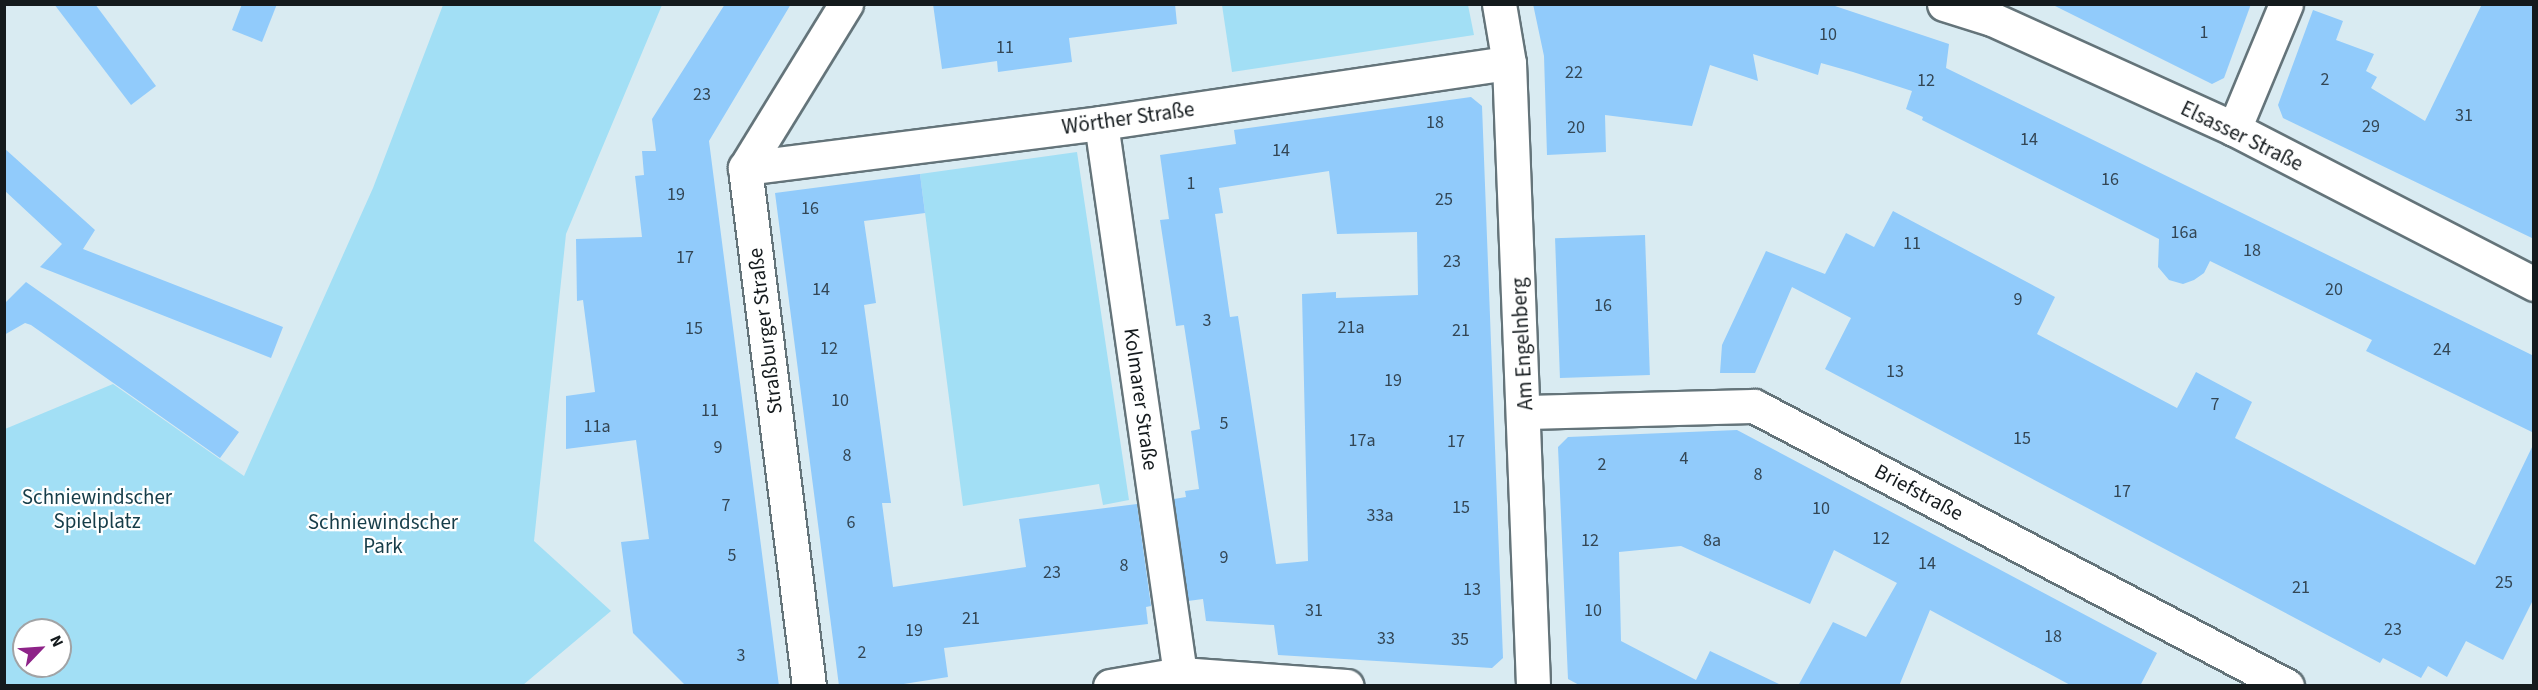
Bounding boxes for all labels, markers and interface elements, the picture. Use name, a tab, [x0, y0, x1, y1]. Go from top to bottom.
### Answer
house number: 1	[2200, 22, 2208, 44]
house number: 10	[1819, 24, 1837, 46]
house number: 11	[996, 37, 1014, 59]
house number: 22	[1565, 62, 1583, 84]
house number: 2	[2321, 69, 2329, 91]
house number: 12	[1917, 70, 1935, 92]
house number: 23	[693, 84, 711, 106]
street label: Wörther Straße	[1060, 96, 1196, 140]
street label: Elsasser Straße	[2177, 96, 2307, 176]
house number: 31	[2455, 105, 2473, 127]
house number: 18	[1426, 112, 1444, 134]
house number: 29	[2362, 116, 2380, 138]
house number: 20	[1567, 117, 1585, 139]
house number: 14	[2020, 129, 2038, 151]
house number: 14	[1272, 140, 1290, 162]
house number: 16	[2101, 169, 2119, 191]
house number: 1	[1187, 173, 1195, 195]
house number: 19	[667, 184, 685, 206]
house number: 25	[1435, 189, 1453, 211]
house number: 16	[801, 198, 819, 220]
house number: 16a	[2171, 222, 2197, 244]
house number: 11	[1903, 233, 1921, 255]
house number: 18	[2243, 240, 2261, 262]
street label: Straßburger Straße	[742, 246, 788, 416]
house number: 17	[676, 247, 694, 269]
house number: 23	[1443, 251, 1461, 273]
street label: Am Engelnberg	[1506, 277, 1538, 411]
house number: 14	[812, 279, 830, 301]
house number: 20	[2325, 279, 2343, 301]
house number: 9	[2014, 289, 2022, 311]
house number: 16	[1594, 295, 1612, 317]
house number: 3	[1203, 310, 1211, 332]
house number: 21a	[1338, 317, 1364, 339]
house number: 15	[685, 318, 703, 340]
house number: 21	[1452, 320, 1470, 342]
street label: Kolmarer Straße	[1119, 326, 1163, 472]
house number: 12	[820, 338, 838, 360]
house number: 24	[2433, 339, 2451, 361]
house number: 13	[1886, 361, 1904, 383]
house number: 19	[1384, 370, 1402, 392]
house number: 10	[831, 390, 849, 412]
house number: 7	[2211, 394, 2219, 416]
house number: 11	[701, 400, 719, 422]
house number: 5	[1220, 413, 1228, 435]
house number: 11a	[584, 416, 610, 438]
house number: 15	[2013, 428, 2031, 450]
house number: 17a	[1349, 430, 1375, 452]
house number: 17	[1447, 431, 1465, 453]
house number: 9	[714, 437, 722, 459]
house number: 8	[843, 445, 851, 467]
house number: 4	[1680, 448, 1688, 470]
house number: 2	[1598, 454, 1606, 476]
street label: Briefstraße	[1870, 458, 1968, 526]
house number: 8	[1754, 464, 1762, 486]
house number: 17	[2113, 481, 2131, 503]
park label: Schniewindscher Spielplatz	[22, 484, 172, 534]
house number: 7	[722, 495, 730, 517]
house number: 15	[1452, 497, 1470, 519]
house number: 10	[1812, 498, 1830, 520]
house number: 33a	[1367, 505, 1393, 527]
park label: Schniewindscher Park	[308, 509, 458, 559]
house number: 6	[847, 512, 855, 534]
house number: 12	[1872, 528, 1890, 550]
house number: 12	[1581, 530, 1599, 552]
house number: 8a	[1703, 530, 1721, 552]
house number: 5	[728, 545, 736, 567]
house number: 9	[1220, 547, 1228, 569]
house number: 14	[1918, 553, 1936, 575]
house number: 8	[1120, 555, 1128, 577]
house number: 23	[1043, 562, 1061, 584]
house number: 25	[2495, 572, 2513, 594]
house number: 21	[2292, 577, 2310, 599]
house number: 13	[1463, 579, 1481, 601]
house number: 31	[1305, 600, 1323, 622]
house number: 10	[1584, 600, 1602, 622]
house number: 21	[962, 608, 980, 630]
north arrow	[12, 618, 72, 678]
house number: 23	[2384, 619, 2402, 641]
house number: 19	[905, 620, 923, 642]
house number: 18	[2044, 626, 2062, 648]
house number: 33	[1377, 628, 1395, 650]
house number: 35	[1451, 629, 1469, 651]
text: N	[44, 632, 69, 651]
house number: 2	[858, 642, 866, 664]
house number: 3	[737, 645, 745, 667]

